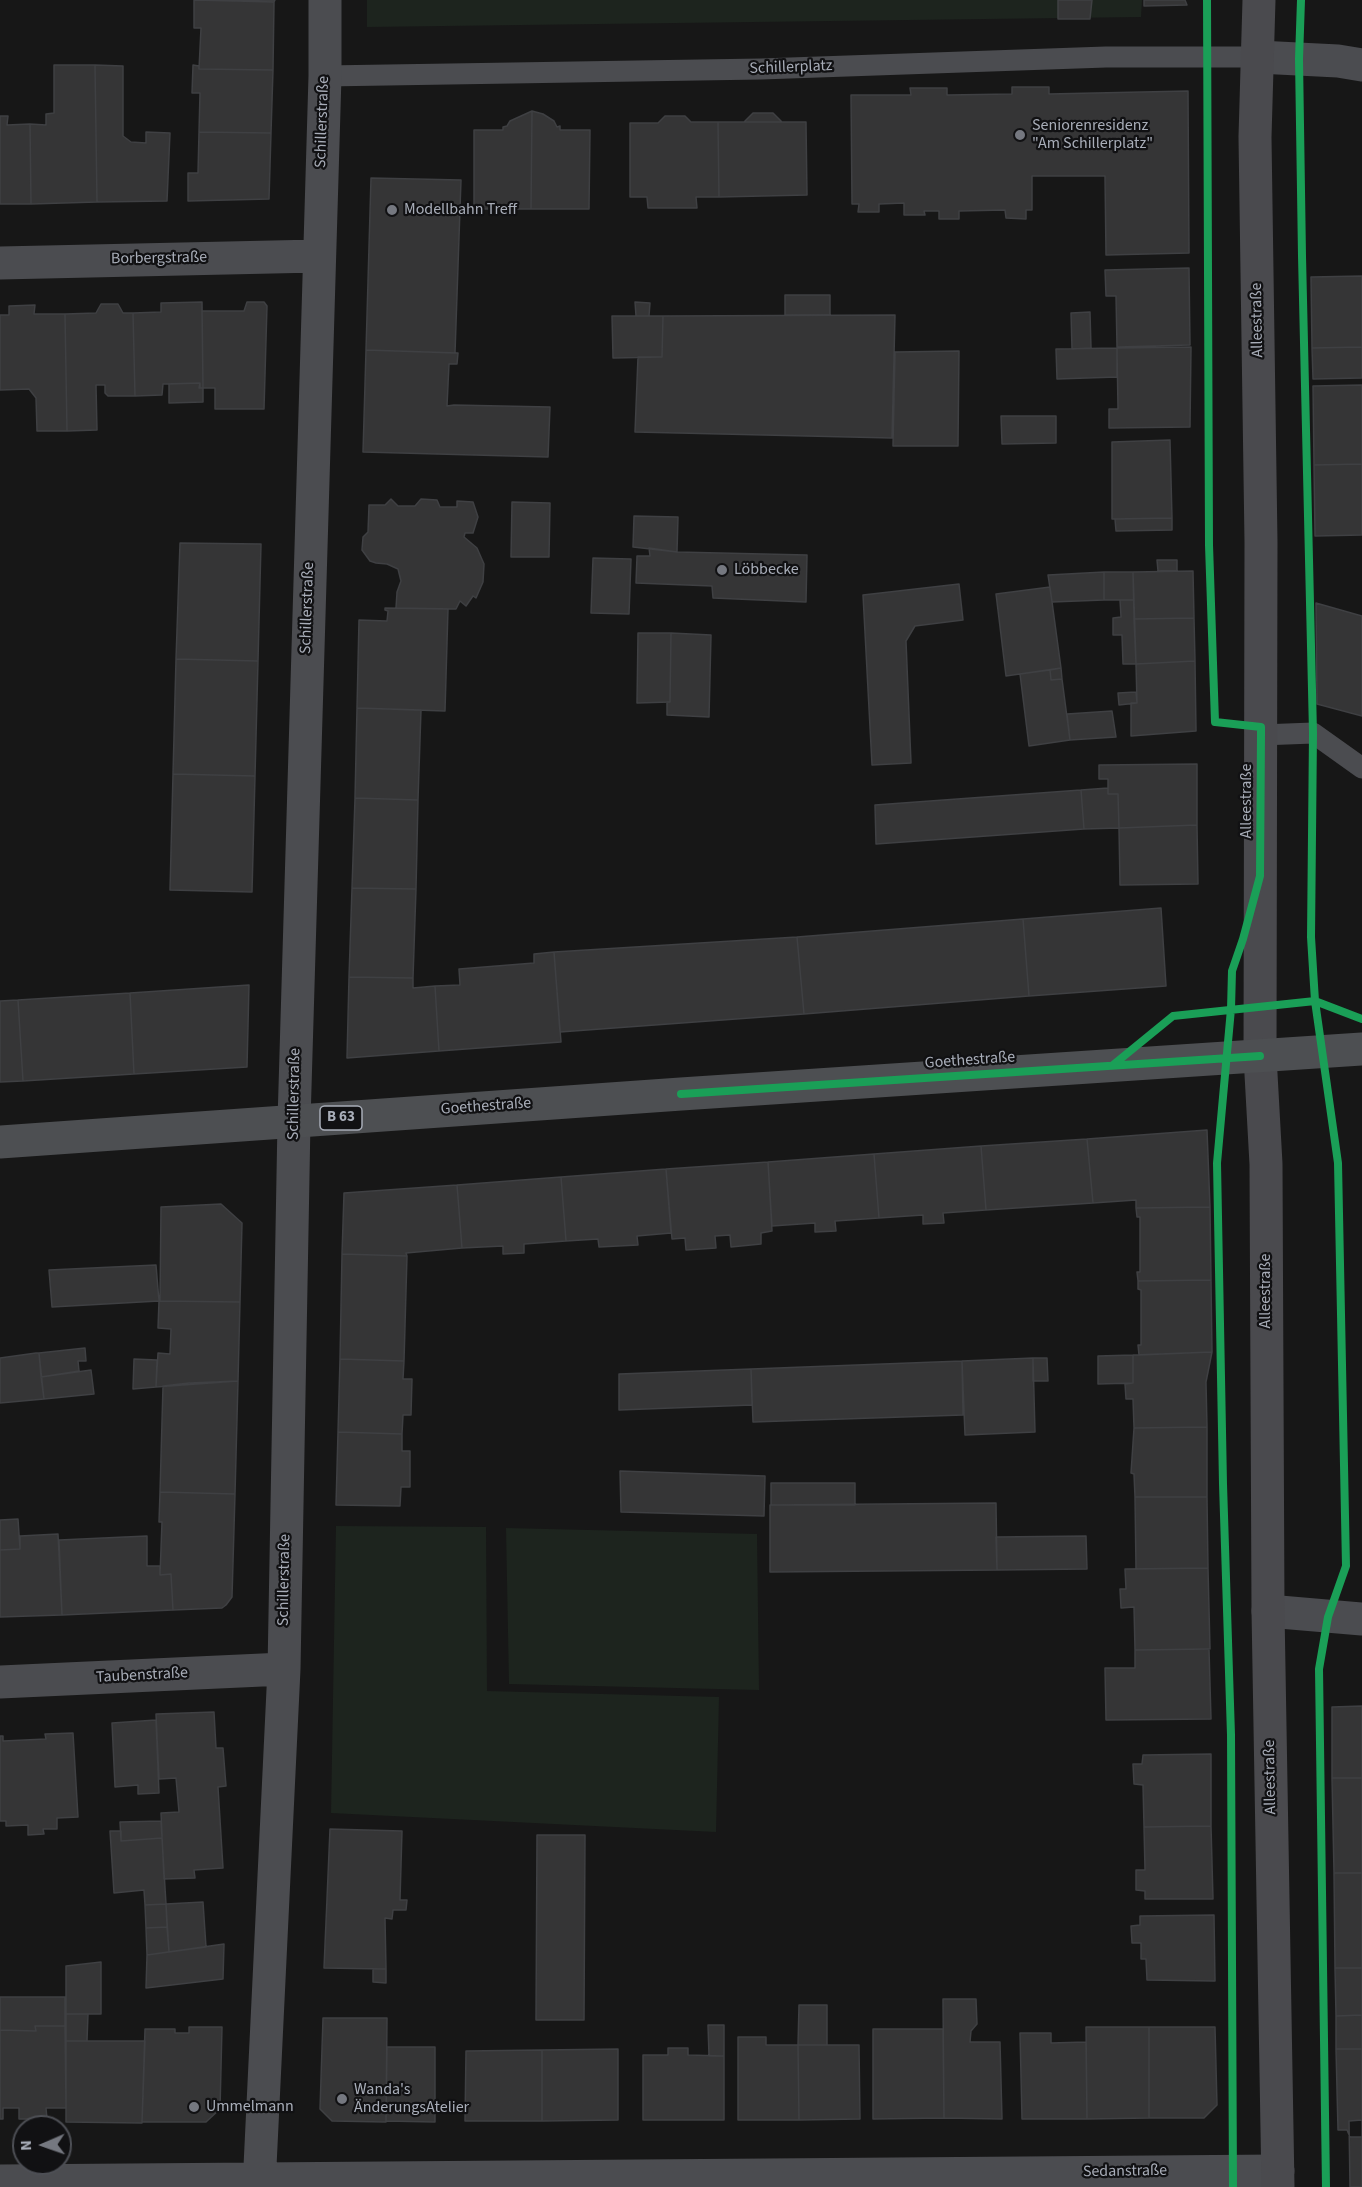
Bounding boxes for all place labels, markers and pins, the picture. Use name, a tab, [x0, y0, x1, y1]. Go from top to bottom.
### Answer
place label: Seniorenresidenz "Am Schillerplatz"	[1032, 116, 1153, 154]
marker: Seniorenresidenz "Am Schillerplatz"	[1013, 128, 1027, 142]
place label: Modellbahn Treff	[404, 200, 517, 220]
marker: Modellbahn Treff	[385, 203, 399, 217]
place label: Löbbecke	[734, 560, 799, 580]
marker: Löbbecke	[715, 563, 729, 577]
place label: Wanda's ÄnderungsAtelier	[354, 2080, 469, 2118]
marker: Wanda's ÄnderungsAtelier	[335, 2092, 349, 2106]
place label: Ummelmann	[206, 2097, 294, 2117]
marker: Ummelmann	[187, 2100, 201, 2114]

